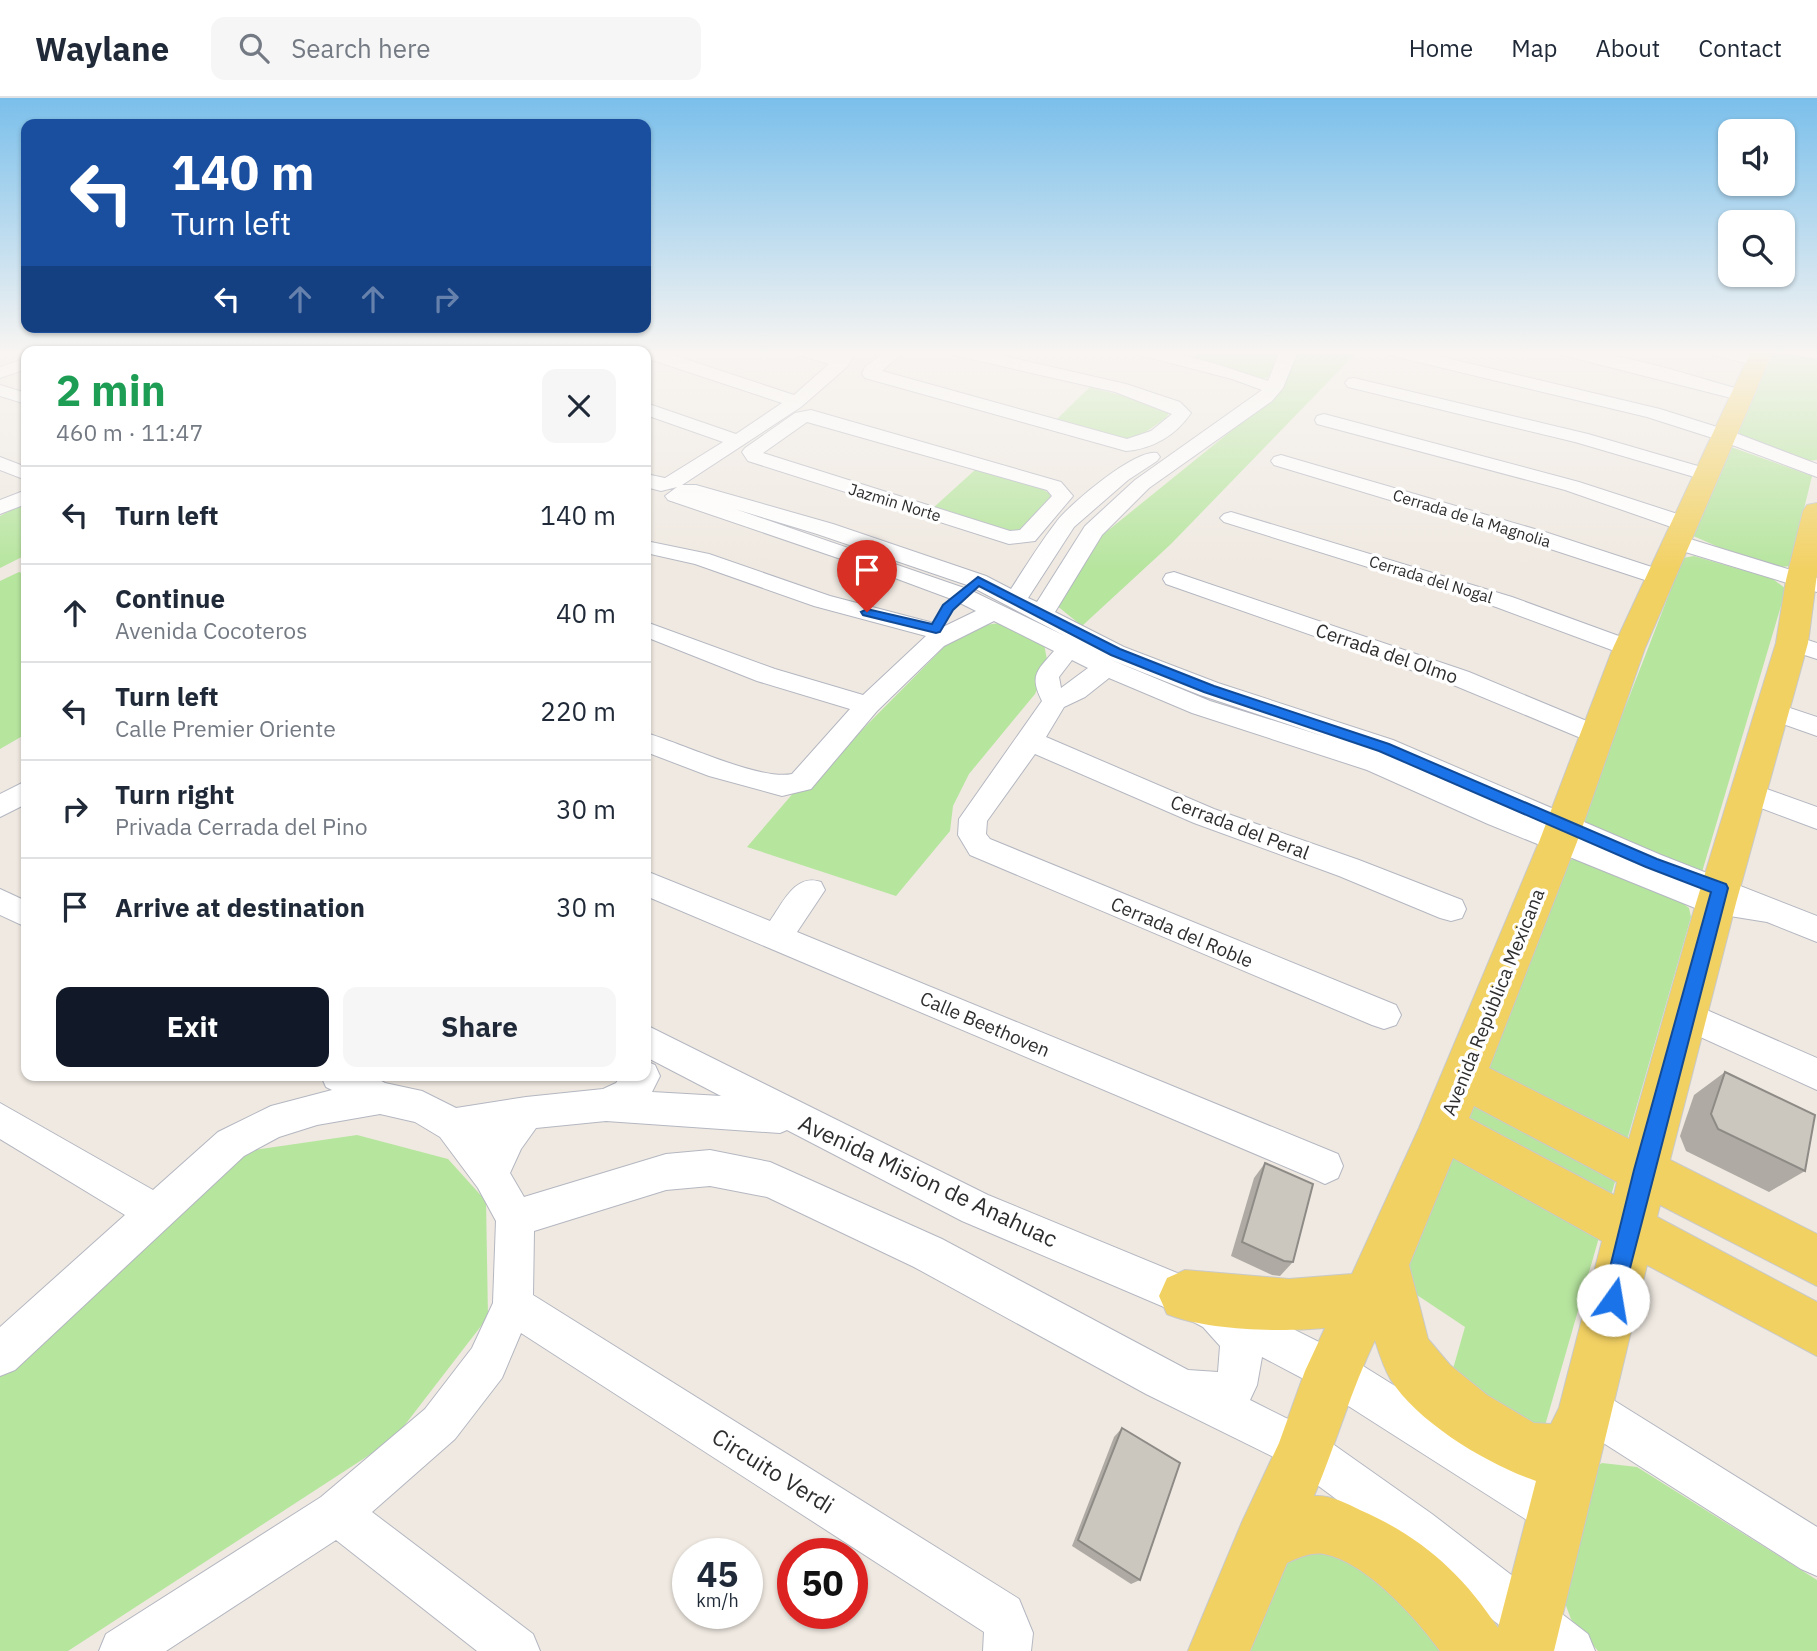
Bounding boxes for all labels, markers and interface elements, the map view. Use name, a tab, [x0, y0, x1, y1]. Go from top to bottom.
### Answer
search box	[211, 17, 701, 80]
text: Waylane	[35, 27, 169, 70]
icon: search	[235, 29, 273, 67]
text: Search here	[291, 31, 431, 65]
text: Home	[1409, 32, 1473, 64]
text: Map	[1511, 32, 1557, 64]
text: About	[1595, 32, 1660, 64]
text: Contact	[1698, 32, 1782, 64]
map controls	[1718, 119, 1795, 287]
button: sound	[1718, 119, 1795, 196]
text: 140 m	[171, 140, 315, 203]
icon: left	[56, 147, 147, 238]
text: Turn left	[171, 202, 291, 244]
button: search	[1718, 210, 1795, 287]
icon: left	[208, 280, 246, 318]
icon: ahead	[281, 280, 319, 318]
icon: ahead	[354, 280, 392, 318]
icon: right	[427, 280, 465, 318]
text: 2 min	[56, 363, 166, 418]
button: close	[542, 369, 616, 443]
text: 460 m · 11:47	[56, 417, 203, 447]
street label: Jazmin Norte	[846, 478, 944, 526]
street label: Cerrada de la Magnolia	[1391, 484, 1554, 552]
icon: left	[56, 496, 94, 534]
text: Turn left	[115, 498, 218, 532]
text: 140 m	[540, 498, 616, 532]
pin	[837, 540, 897, 612]
icon: arrive	[848, 551, 886, 589]
street label: Cerrada del Nogal	[1367, 551, 1495, 607]
text: Continue	[115, 581, 225, 615]
icon: ahead	[56, 594, 94, 632]
text: 40 m	[556, 596, 616, 630]
text: Avenida Cocoteros	[115, 615, 307, 645]
street label: Cerrada del Olmo	[1313, 617, 1461, 689]
text: Turn left	[115, 679, 218, 713]
icon: left	[56, 692, 94, 730]
text: 220 m	[540, 694, 616, 728]
text: Calle Premier Oriente	[115, 713, 336, 743]
text: Turn right	[115, 777, 234, 811]
street label: Cerrada del Peral	[1167, 789, 1313, 865]
icon: right	[56, 790, 94, 828]
text: 30 m	[556, 792, 616, 826]
text: Privada Cerrada del Pino	[115, 811, 368, 841]
street label: Avenida República Mexicana	[1436, 885, 1550, 1119]
icon: arrive	[56, 888, 94, 926]
text: Arrive at destination	[115, 890, 365, 924]
text: 30 m	[556, 890, 616, 924]
street label: Cerrada del Roble	[1107, 891, 1257, 973]
street label: Calle Beethoven	[916, 986, 1054, 1062]
button: Exit	[56, 987, 329, 1067]
button: Share	[343, 987, 616, 1067]
street label: Avenida Mision de Anahuac	[794, 1107, 1063, 1253]
position arrow	[1576, 1263, 1650, 1337]
street label: Circuito Verdi	[707, 1421, 840, 1520]
speed limit sign: 50	[777, 1538, 868, 1629]
text: 45	[696, 1551, 739, 1597]
text: km/h	[696, 1589, 739, 1612]

